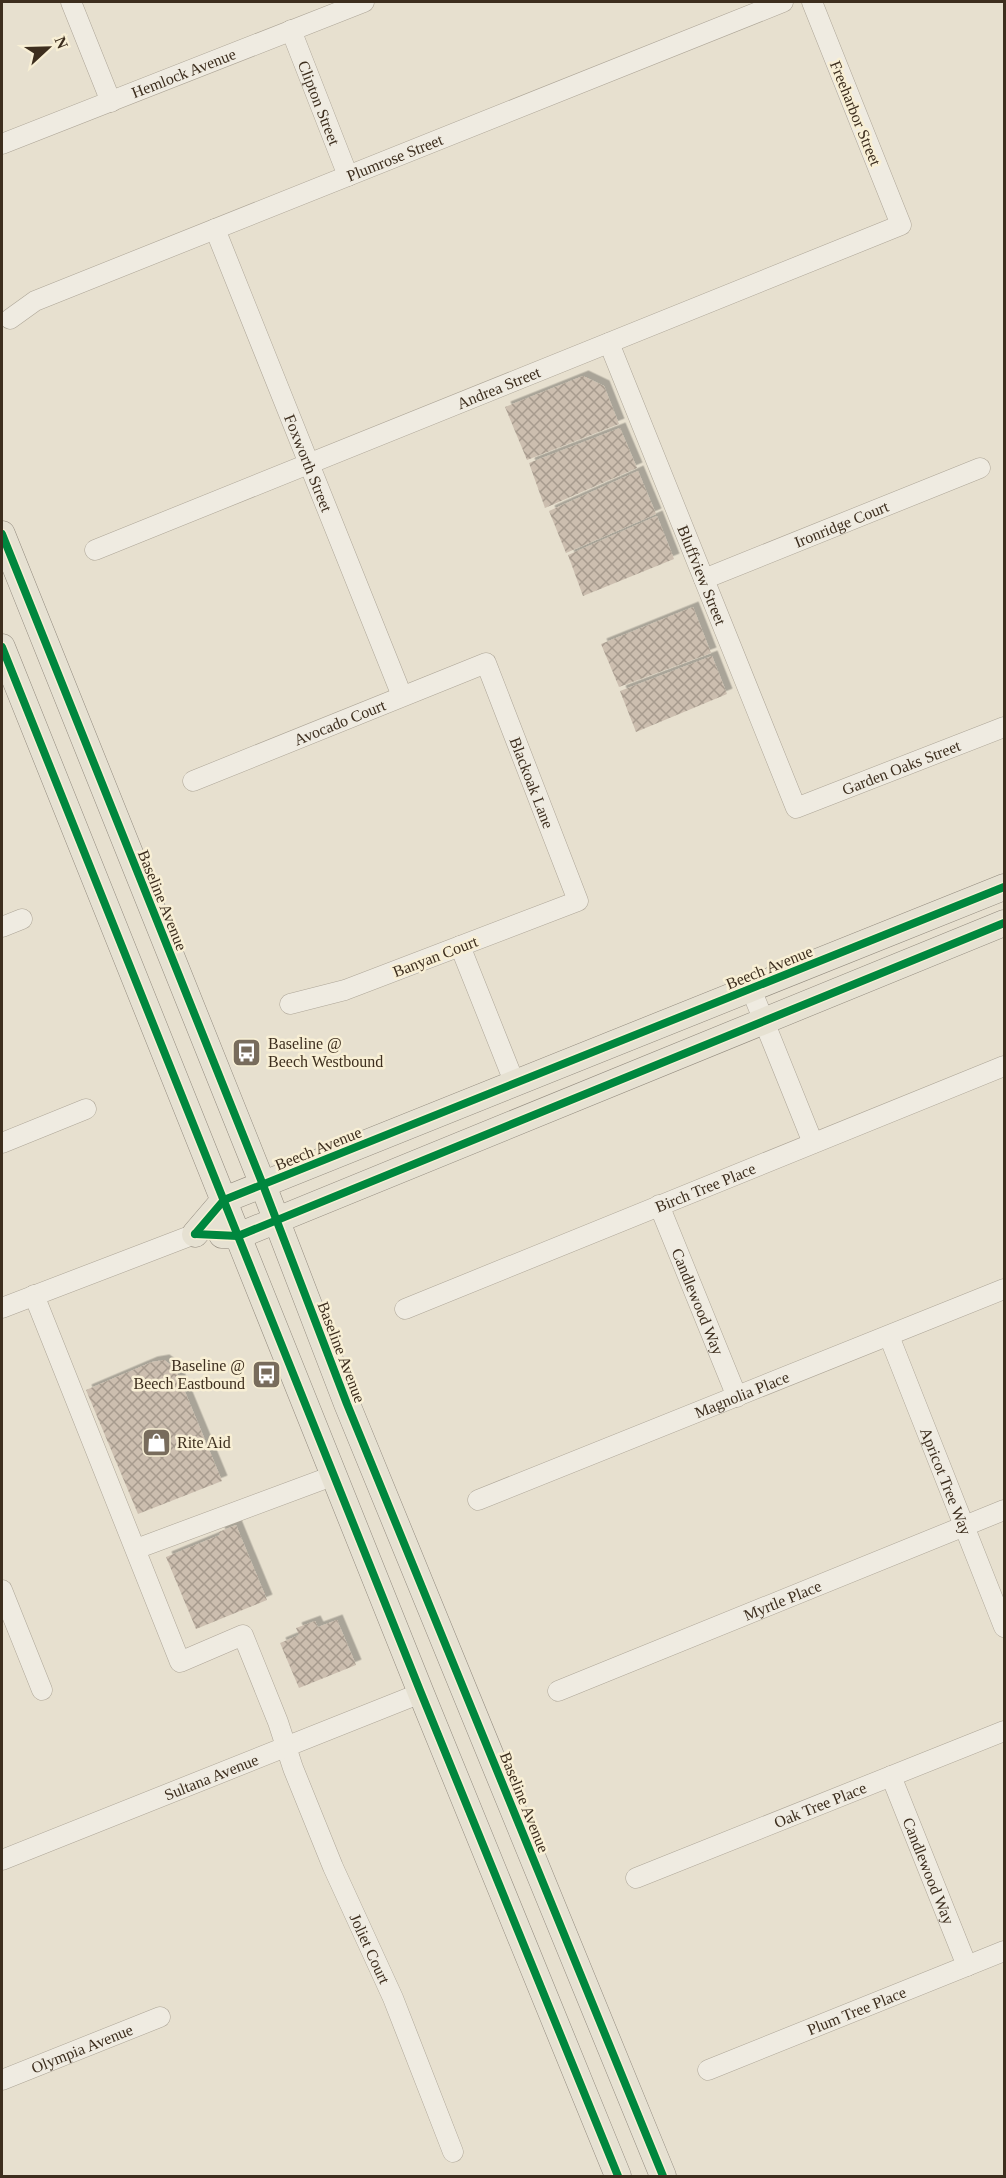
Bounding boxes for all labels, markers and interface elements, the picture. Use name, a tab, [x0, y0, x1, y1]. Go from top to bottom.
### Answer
north arrow	[18, 18, 78, 78]
text: N	[51, 34, 72, 52]
street label: Hemlock Avenue	[129, 45, 238, 101]
street label: Clipton Street	[295, 58, 343, 148]
street label: Freeharbor Street	[827, 58, 885, 169]
street label: Plumrose Street	[344, 131, 446, 185]
street label: Andrea Street	[454, 363, 543, 412]
street label: Foxworth Street	[281, 412, 336, 515]
street label: Ironridge Court	[792, 497, 892, 551]
street label: Bluffview Street	[674, 523, 730, 628]
street label: Avocado Court	[292, 696, 388, 748]
street label: Blackoak Lane	[506, 735, 557, 831]
street label: Garden Oaks Street	[840, 737, 963, 798]
street label: Baseline Avenue	[135, 848, 190, 953]
street label: Banyan Court	[390, 932, 481, 981]
street label: Beech Avenue	[724, 942, 815, 993]
place label: Baseline @ Beech Westbound	[268, 1035, 383, 1070]
bus stop icon: Baseline @ Beech Westbound	[231, 1036, 263, 1068]
street label: Beech Avenue	[273, 1123, 364, 1174]
street label: Birch Tree Place	[653, 1160, 758, 1216]
street label: Candlewood Way	[668, 1246, 727, 1358]
street label: Baseline Avenue	[314, 1299, 369, 1405]
place label: Baseline @ Beech Eastbound	[133, 1357, 245, 1392]
bus stop icon: Baseline @ Beech Eastbound	[250, 1358, 282, 1390]
street label: Magnolia Place	[692, 1368, 791, 1421]
street label: Apricot Tree Way	[917, 1425, 975, 1538]
shop icon: Rite Aid	[140, 1426, 172, 1458]
place label: Rite Aid	[177, 1434, 231, 1451]
street label: Myrtle Place	[741, 1577, 824, 1624]
street label: Baseline Avenue	[497, 1750, 552, 1855]
street label: Sultana Avenue	[162, 1751, 261, 1804]
street label: Oak Tree Place	[771, 1779, 869, 1831]
street label: Candlewood Way	[899, 1815, 957, 1927]
street label: Joliet Court	[346, 1911, 393, 1987]
street label: Plum Tree Place	[805, 1983, 909, 2038]
street label: Olympia Avenue	[29, 2021, 135, 2076]

